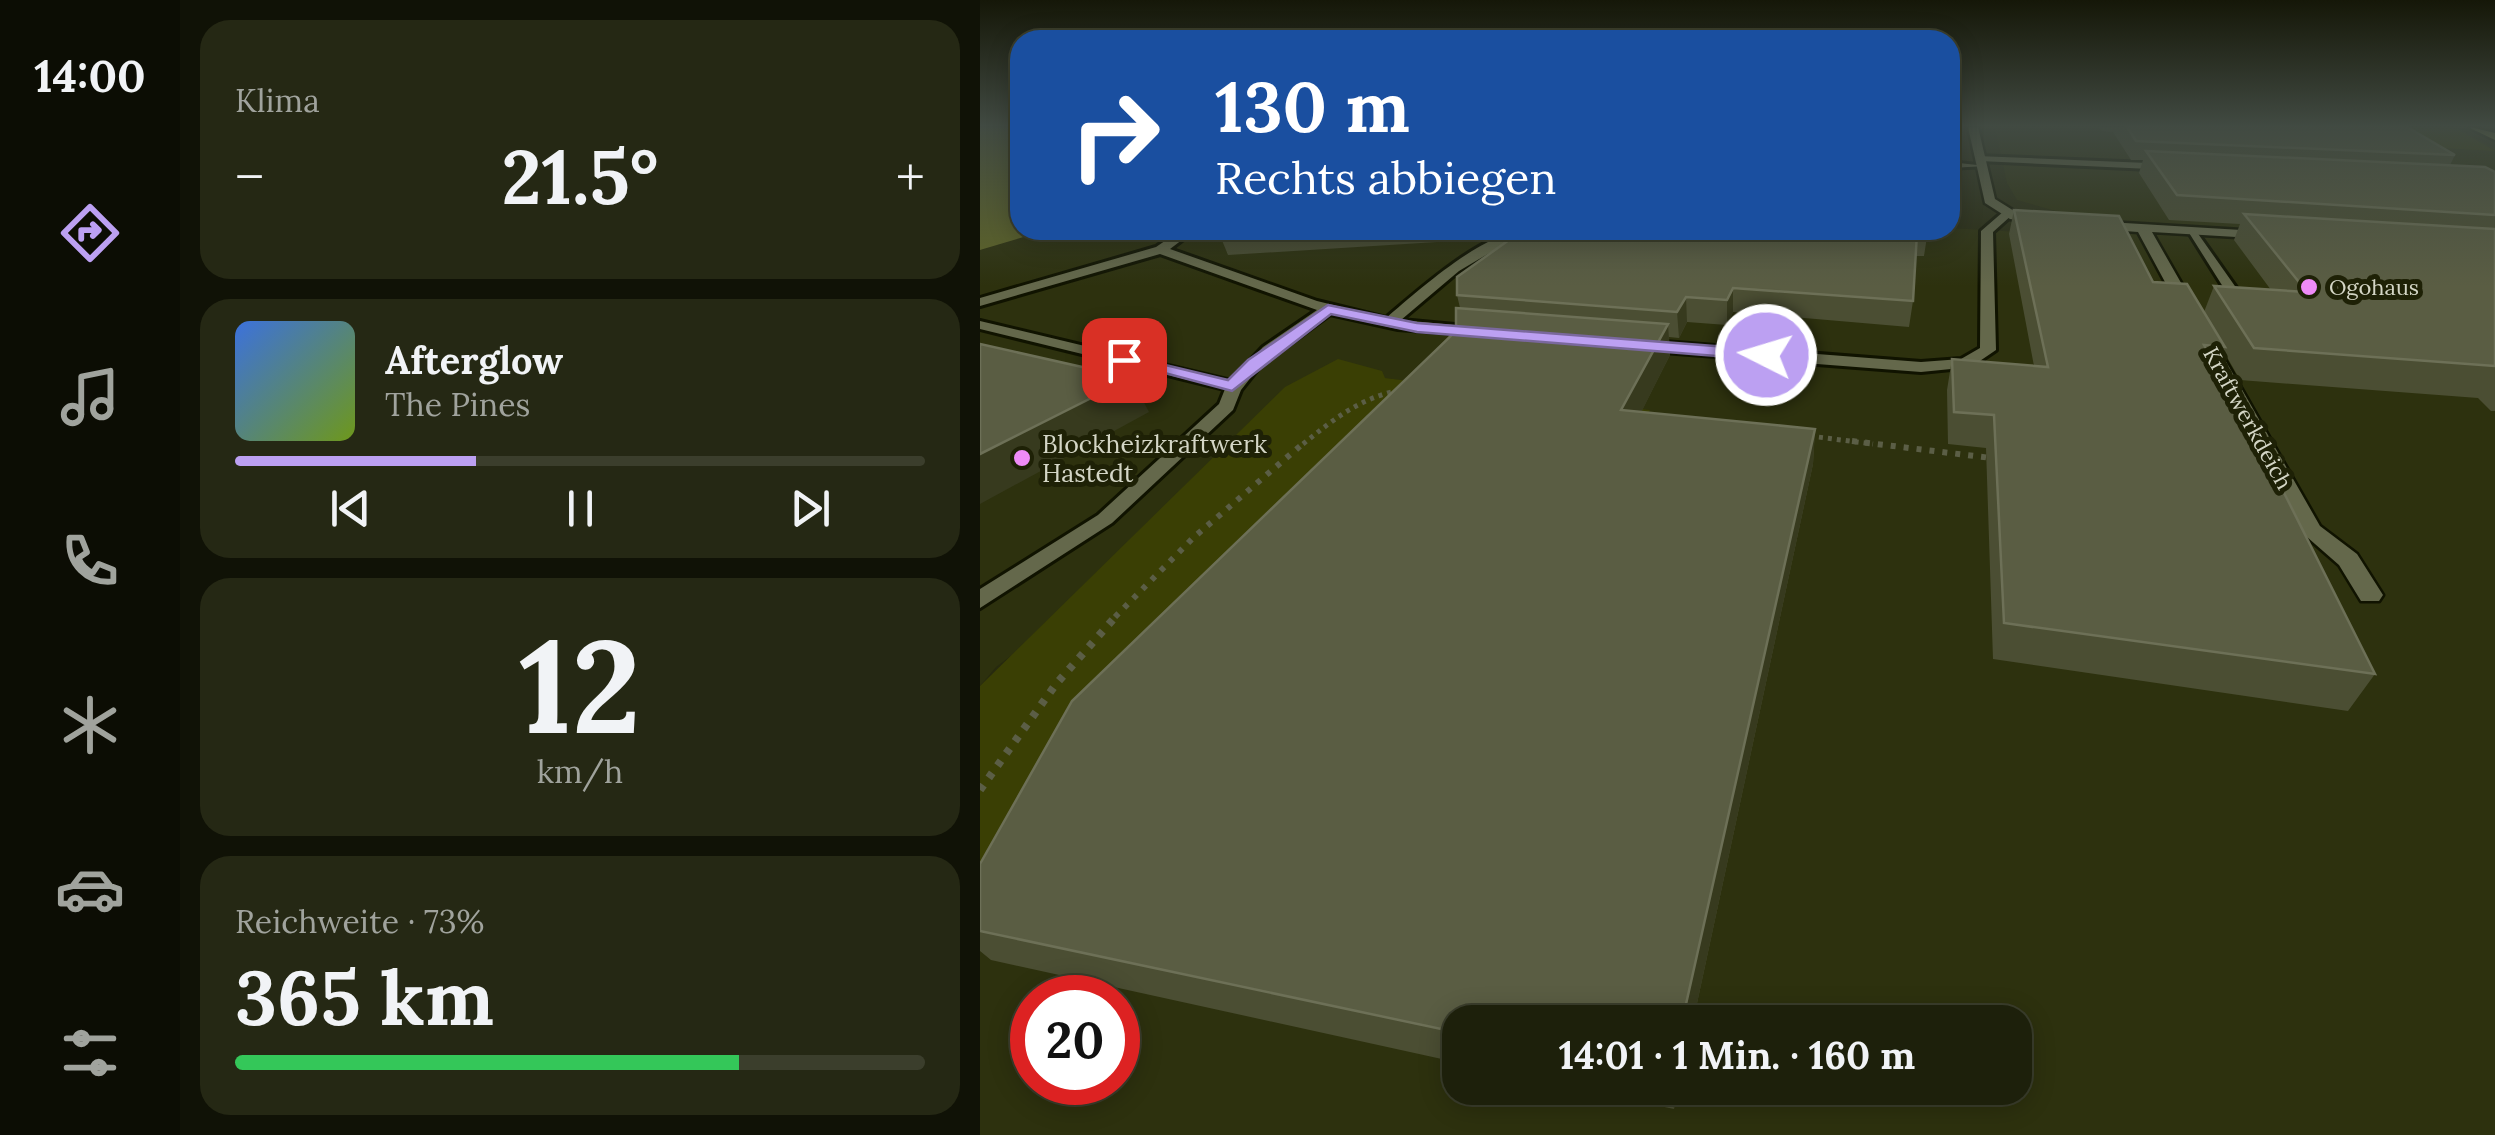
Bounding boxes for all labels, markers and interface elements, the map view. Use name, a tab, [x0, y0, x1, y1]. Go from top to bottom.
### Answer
text: 14:00	[34, 47, 146, 104]
text: 130 m	[1215, 62, 1410, 151]
icon: right	[1050, 70, 1180, 200]
text: Klima	[235, 80, 320, 121]
text: 21.5°	[501, 129, 659, 225]
text: −	[235, 142, 264, 212]
text: +	[896, 142, 925, 212]
text: Rechts abbiegen	[1215, 149, 1557, 206]
icon: directions	[55, 198, 125, 268]
place label: Ogohaus	[2329, 273, 2419, 301]
marker: Ogohaus	[2298, 276, 2320, 298]
position arrow	[1714, 303, 1818, 407]
pin	[1082, 318, 1167, 403]
icon: arrive	[1097, 333, 1152, 388]
text: Afterglow	[385, 336, 563, 384]
street label: Kraftwerkdeich	[2197, 342, 2299, 494]
icon: music	[55, 362, 125, 432]
text: The Pines	[385, 384, 530, 425]
place label: Blockheizkraftwerk Hastedt	[1042, 428, 1268, 489]
marker: Blockheizkraftwerk Hastedt	[1011, 447, 1033, 469]
icon: previous	[323, 481, 378, 536]
icon: pause	[553, 481, 608, 536]
icon: next	[783, 481, 838, 536]
icon: phone	[55, 526, 125, 596]
text: 12	[519, 602, 641, 769]
icon: climate	[55, 690, 125, 760]
text: km/h	[537, 751, 623, 792]
icon: car	[55, 854, 125, 924]
text: Reichweite · 73%	[235, 901, 484, 942]
text: 365 km	[235, 950, 494, 1046]
speed limit sign: 20	[1010, 975, 1140, 1105]
icon: filters	[55, 1018, 125, 1088]
text: 14:01 · 1 Min. · 160 m	[1559, 1031, 1915, 1079]

